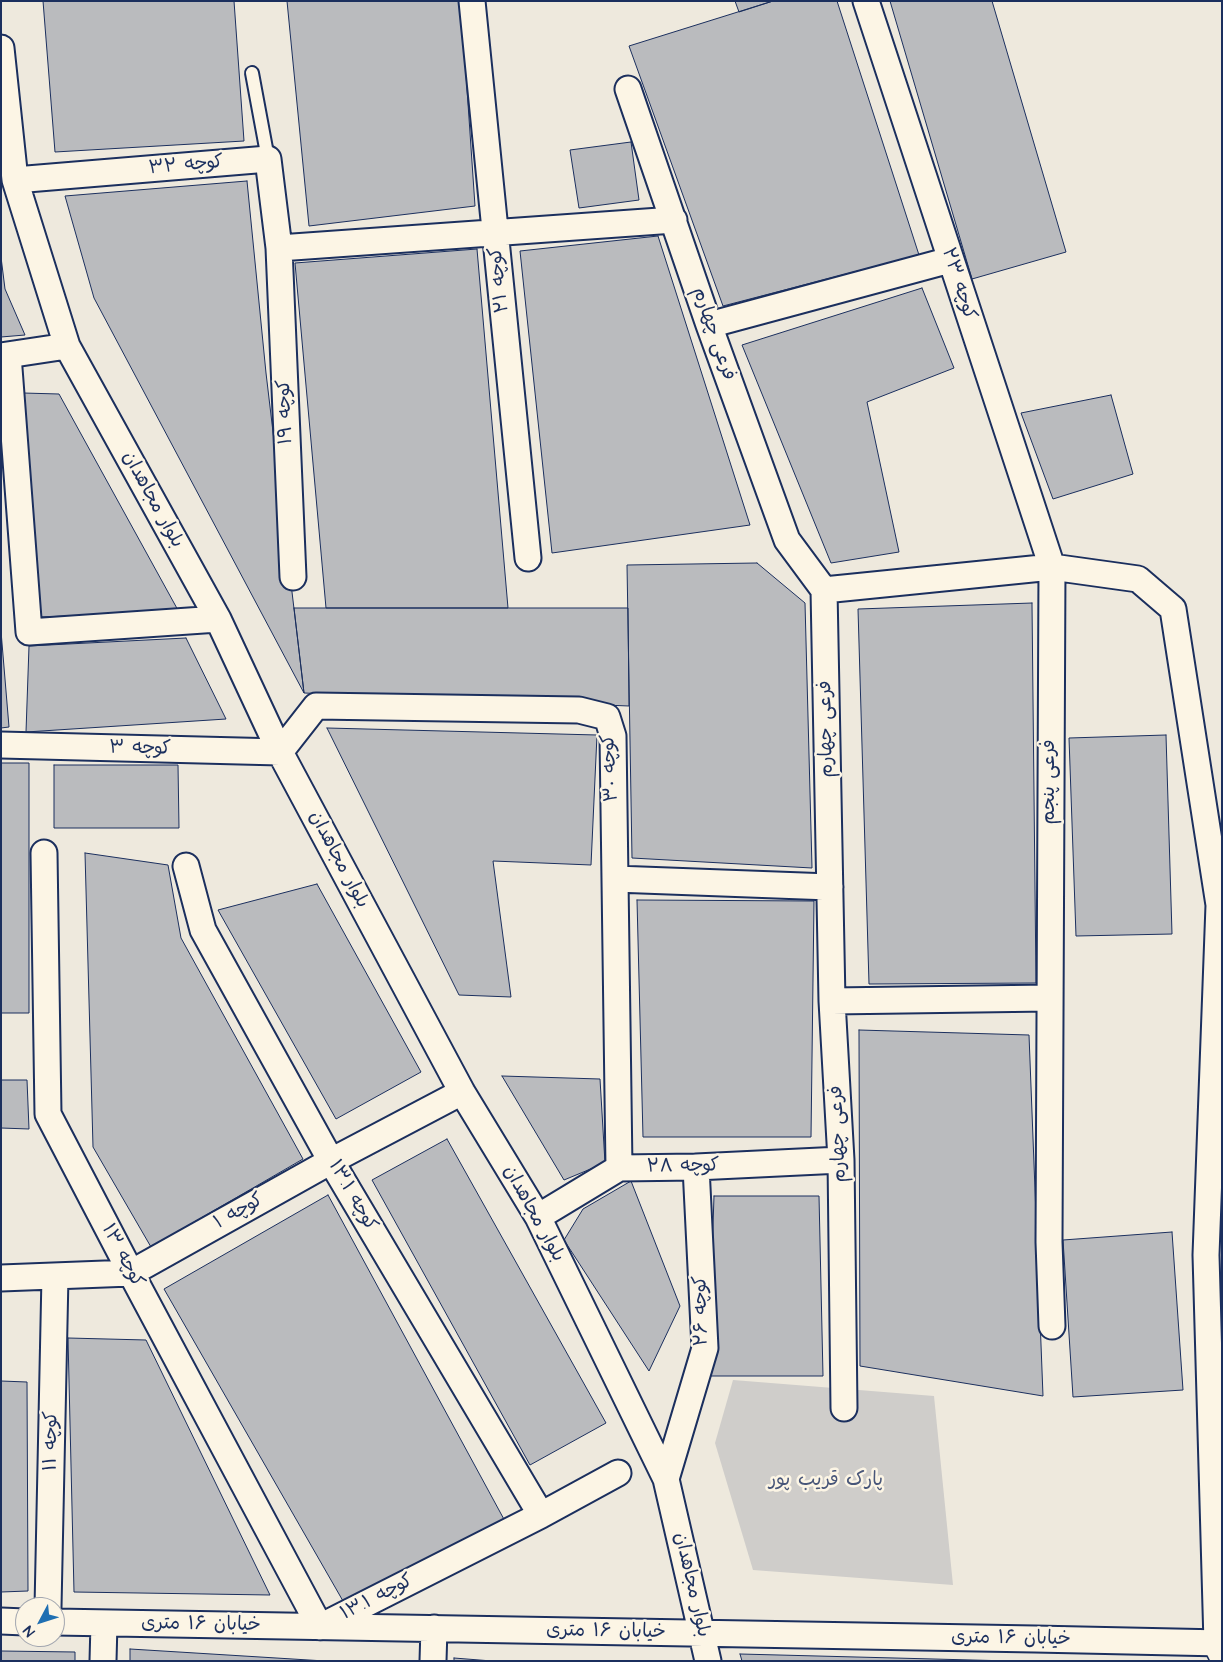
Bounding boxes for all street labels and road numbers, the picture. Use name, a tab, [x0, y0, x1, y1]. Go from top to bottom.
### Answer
street label: کوچه ۳۲	[148, 151, 224, 181]
street label: کوچه ۲۳	[936, 245, 980, 323]
street label: کوچه ۲۱	[485, 246, 515, 314]
street label: فرعی چهارم	[686, 284, 740, 384]
street label: کوچه ۱۹	[273, 379, 299, 445]
street label: بلوار مجاهدان	[116, 448, 188, 552]
street label: فرعی چهارم	[815, 680, 839, 778]
street label: کوچه ۳۰	[598, 733, 624, 803]
street label: کوچه ۳	[109, 737, 171, 761]
street label: فرعی پنجم	[1039, 739, 1061, 825]
street label: بلوار مجاهدان	[303, 808, 373, 912]
street label: فرعی چهارم	[826, 1085, 852, 1183]
street label: کوچه ۲۸	[647, 1155, 719, 1179]
street label: کوچه ۱۳.۱	[323, 1156, 381, 1236]
street label: بلوار مجاهدان	[497, 1162, 569, 1266]
street label: کوچه ۱	[210, 1189, 268, 1235]
street label: کوچه ۱۳	[96, 1220, 148, 1292]
street label: کوچه ۲۶	[690, 1275, 714, 1347]
street label: کوچه ۱۱	[40, 1411, 64, 1471]
street label: بلوار مجاهدان	[668, 1530, 714, 1640]
street label: کوچه ۱۳.۱	[337, 1570, 417, 1626]
street label: خیابان ۱۶ متری	[141, 1613, 261, 1637]
street label: خیابان ۱۶ متری	[546, 1620, 666, 1644]
street label: خیابان ۱۶ متری	[951, 1627, 1071, 1651]

